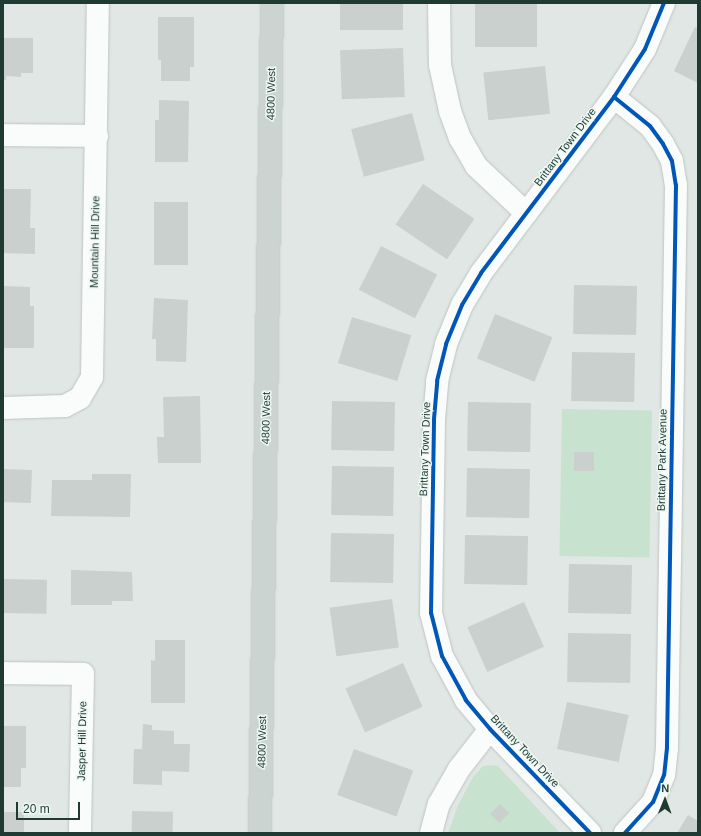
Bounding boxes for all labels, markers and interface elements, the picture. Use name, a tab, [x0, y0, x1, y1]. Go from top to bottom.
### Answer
street label: 4800 West	[264, 68, 278, 120]
street label: Brittany Town Drive	[531, 105, 599, 189]
street label: Mountain Hill Drive	[88, 196, 102, 288]
street label: 4800 West	[259, 392, 273, 444]
street label: Brittany Town Drive	[417, 401, 433, 497]
street label: Brittany Park Avenue	[655, 408, 669, 512]
street label: Jasper Hill Drive	[75, 701, 89, 781]
street label: Brittany Town Drive	[488, 712, 562, 790]
street label: 4800 West	[255, 716, 269, 768]
north arrow	[645, 780, 685, 820]
text: N	[661, 782, 669, 794]
scale bar	[18, 794, 82, 820]
text: 20 m	[23, 802, 50, 816]

